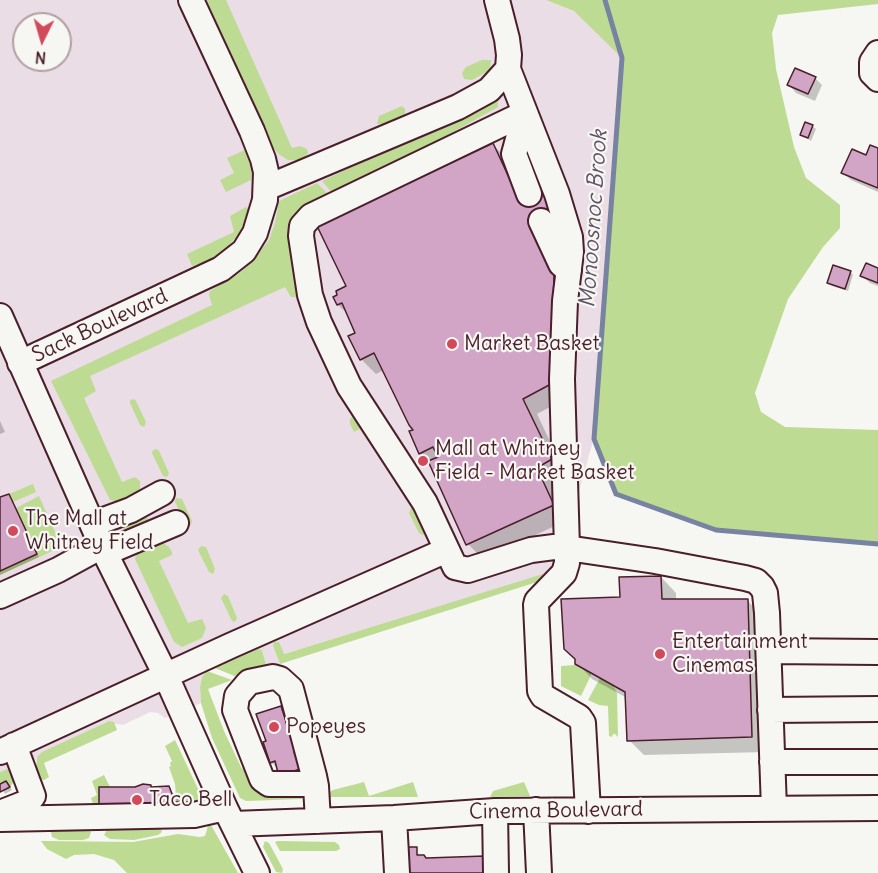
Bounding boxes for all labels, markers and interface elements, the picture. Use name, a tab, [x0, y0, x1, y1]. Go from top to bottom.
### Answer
north arrow	[12, 12, 72, 72]
text: N	[34, 47, 47, 68]
water label: Monoosnoc Brook	[575, 129, 613, 309]
street label: Sack Boulevard	[28, 284, 172, 368]
place label: Market Basket	[464, 331, 600, 357]
marker: Market Basket	[445, 337, 459, 351]
place label: Mall at Whitney Field - Market Basket	[435, 436, 635, 486]
marker: Mall at Whitney Field - Market Basket	[416, 454, 430, 468]
place label: The Mall at Whitney Field	[25, 506, 153, 556]
marker: The Mall at Whitney Field	[6, 524, 20, 538]
place label: Entertainment Cinemas	[672, 629, 808, 679]
marker: Entertainment Cinemas	[653, 647, 667, 661]
place label: Popeyes	[286, 714, 366, 740]
marker: Popeyes	[267, 720, 281, 734]
place label: Taco Bell	[149, 787, 232, 813]
marker: Taco Bell	[130, 793, 144, 807]
street label: Cinema Boulevard	[469, 797, 643, 825]

